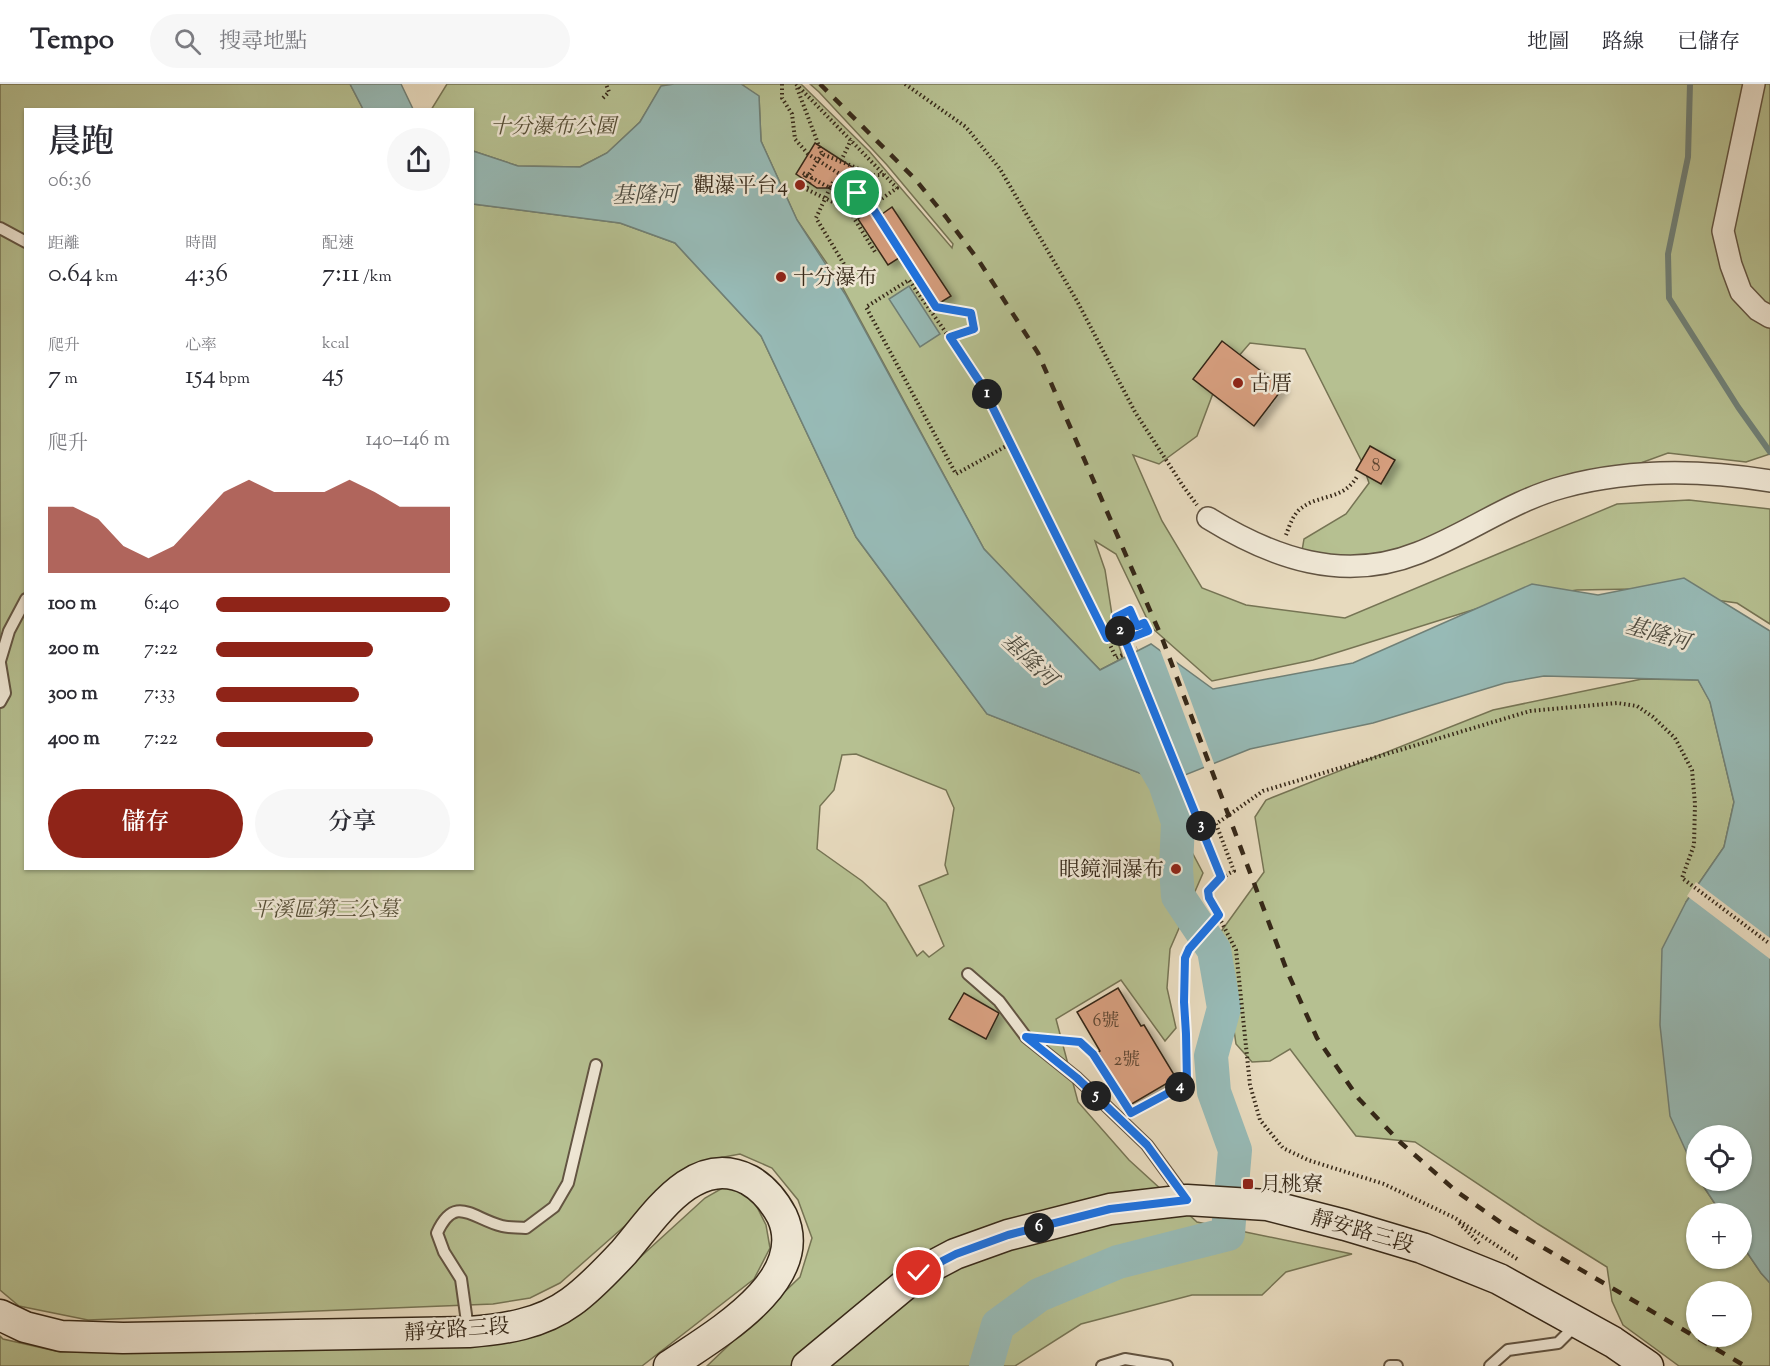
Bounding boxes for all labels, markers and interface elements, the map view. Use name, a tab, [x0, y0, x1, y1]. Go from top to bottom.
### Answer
search box	[150, 14, 570, 68]
text: Tempo	[30, 21, 114, 61]
icon: search	[171, 25, 204, 58]
text: 搜尋地點	[219, 27, 307, 59]
text: 地圖	[1527, 28, 1569, 58]
text: 路線	[1602, 28, 1644, 58]
text: 已儲存	[1677, 28, 1740, 58]
park label: 十分瀑布公園	[490, 113, 619, 143]
text: 晨跑	[48, 120, 114, 168]
button: share	[387, 128, 450, 191]
text: 06:36	[48, 167, 91, 196]
pin	[831, 167, 882, 218]
place label: 觀瀑平台4	[693, 172, 788, 202]
icon: arrive	[840, 176, 873, 209]
marker: 觀瀑平台4	[793, 178, 807, 192]
water label: 基隆河	[612, 180, 682, 214]
text: 距離	[48, 233, 80, 256]
text: 時間	[185, 233, 217, 256]
text: 配速	[322, 233, 354, 256]
text: 0.64	[48, 256, 93, 293]
text: 4:36	[185, 256, 228, 293]
text: 7:11	[322, 256, 359, 293]
place label: 十分瀑布	[793, 264, 877, 294]
text: km	[93, 266, 118, 289]
text: /km	[359, 266, 392, 289]
marker: 十分瀑布	[774, 270, 788, 284]
text: kcal	[322, 333, 350, 356]
text: 爬升	[48, 335, 80, 358]
text: 心率	[185, 335, 217, 358]
text: 45	[322, 356, 344, 393]
text: 7	[48, 358, 61, 395]
text: 154	[185, 358, 216, 395]
text: m	[61, 368, 78, 391]
text: bpm	[216, 368, 250, 391]
place label: 古厝	[1250, 370, 1292, 400]
marker: 古厝	[1231, 376, 1245, 390]
pin: 1	[972, 379, 1002, 409]
text: 1	[984, 382, 990, 405]
text: 140–146 m	[365, 426, 450, 455]
text: 爬升	[48, 430, 88, 459]
house number: 8	[1372, 454, 1381, 480]
text: 100 m	[48, 590, 97, 619]
text: 6:40	[144, 590, 179, 619]
water label: 基隆河	[1621, 611, 1697, 661]
pin: 2	[1105, 616, 1135, 646]
text: 2	[1116, 619, 1124, 642]
water label: 基隆河	[993, 627, 1066, 698]
text: 200 m	[48, 635, 99, 664]
text: 7:22	[144, 635, 178, 664]
text: 300 m	[48, 680, 98, 709]
text: 7:33	[144, 680, 175, 709]
text: 400 m	[48, 725, 100, 754]
text: 7:22	[144, 725, 178, 754]
button: 儲存	[48, 789, 243, 858]
button: 分享	[255, 789, 450, 858]
pin: 3	[1186, 811, 1216, 841]
text: 3	[1198, 814, 1204, 837]
place label: 眼鏡洞瀑布	[1059, 856, 1164, 886]
marker: 眼鏡洞瀑布	[1169, 862, 1183, 876]
park label: 平溪區第三公墓	[252, 896, 401, 926]
house number: 6號	[1093, 1009, 1119, 1035]
house number: 2號	[1114, 1048, 1140, 1074]
pin: 4	[1165, 1072, 1195, 1102]
text: 4	[1176, 1075, 1184, 1098]
pin: 5	[1081, 1081, 1111, 1111]
text: 5	[1093, 1084, 1099, 1107]
map controls	[1686, 1125, 1752, 1347]
button: locate	[1686, 1125, 1752, 1191]
place label: 月桃寮	[1260, 1171, 1323, 1201]
marker: 月桃寮	[1241, 1177, 1255, 1191]
button: +	[1686, 1203, 1752, 1269]
street label: 靜安路三段	[1308, 1204, 1417, 1262]
pin: 6	[1024, 1213, 1054, 1243]
text: 6	[1035, 1216, 1043, 1239]
pin	[893, 1247, 944, 1298]
icon: check	[902, 1256, 935, 1289]
button: −	[1686, 1281, 1752, 1347]
street label: 靜安路三段	[404, 1312, 511, 1350]

